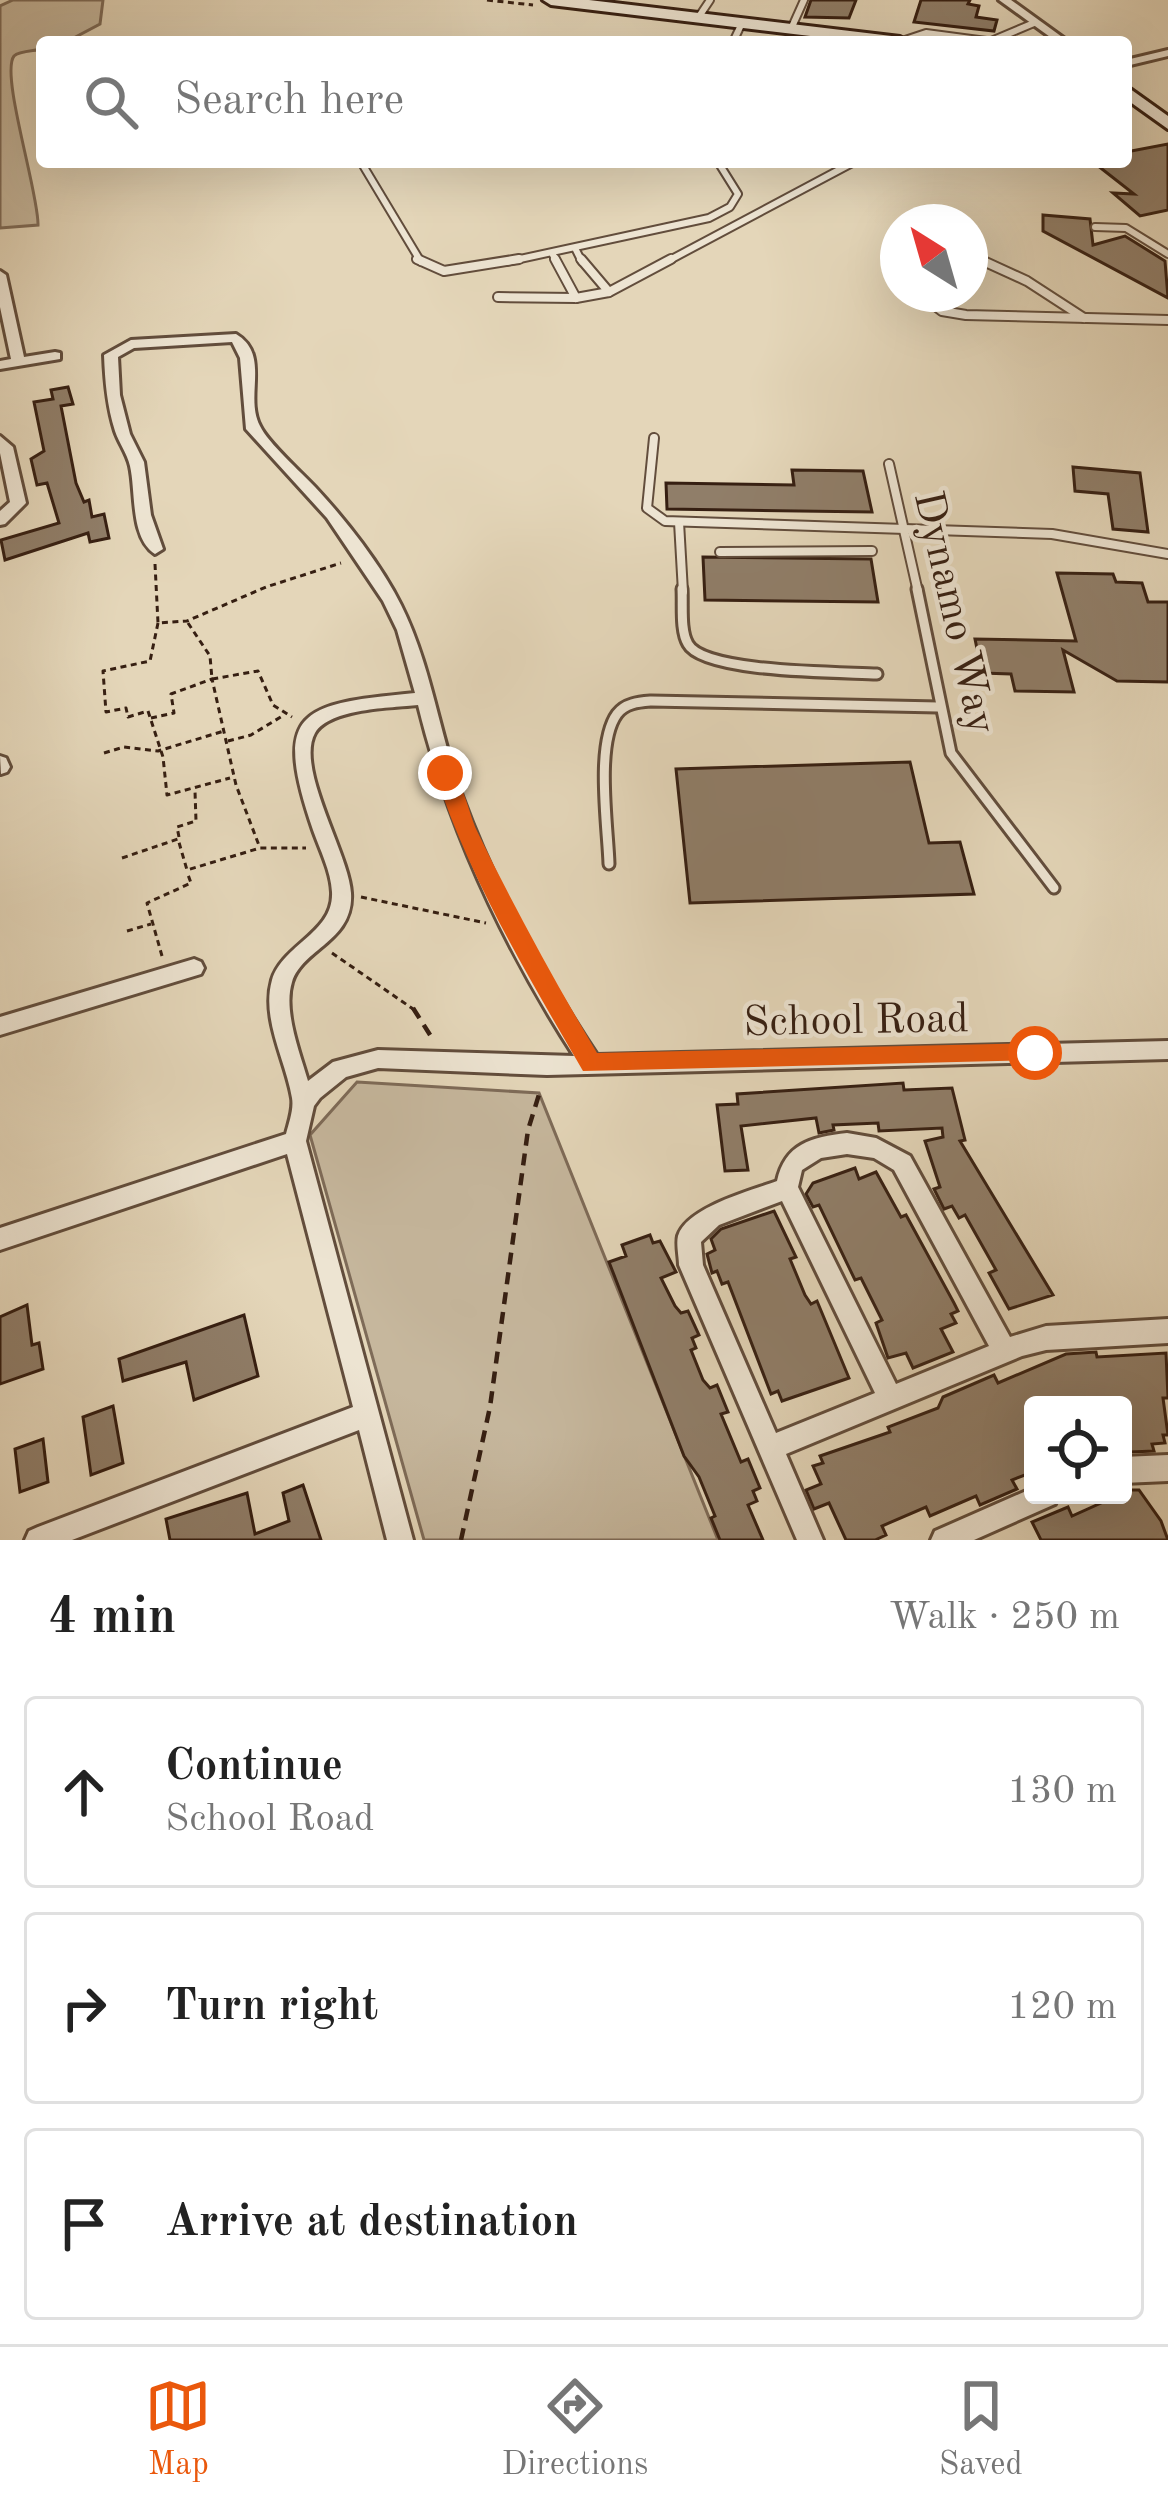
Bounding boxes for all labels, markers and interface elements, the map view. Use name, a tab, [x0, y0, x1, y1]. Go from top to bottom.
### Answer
search box	[36, 36, 1132, 168]
icon: search	[78, 69, 144, 135]
text: Search here	[174, 79, 404, 124]
north arrow	[880, 204, 988, 312]
street label: Dynamo Way	[905, 487, 1001, 739]
route end	[418, 746, 472, 800]
street label: School Road	[743, 999, 969, 1045]
route start	[1008, 1026, 1062, 1080]
map controls	[1024, 1396, 1132, 1504]
button: locate	[1024, 1396, 1132, 1504]
text: 4 min	[48, 1593, 176, 1644]
text: Walk · 250 m	[889, 1598, 1120, 1637]
text: Continue	[165, 1745, 343, 1790]
icon: ahead	[51, 1759, 117, 1825]
text: 130 m	[1007, 1772, 1117, 1811]
text: School Road	[165, 1800, 374, 1839]
icon: right	[51, 1975, 117, 2041]
text: Turn right	[165, 1985, 378, 2030]
text: 120 m	[1007, 1988, 1117, 2027]
icon: arrive	[51, 2191, 117, 2257]
text: Arrive at destination	[165, 2201, 578, 2246]
tab: Map	[145, 2373, 211, 2486]
tab: Directions	[502, 2373, 648, 2486]
tab: Saved	[939, 2373, 1023, 2486]

